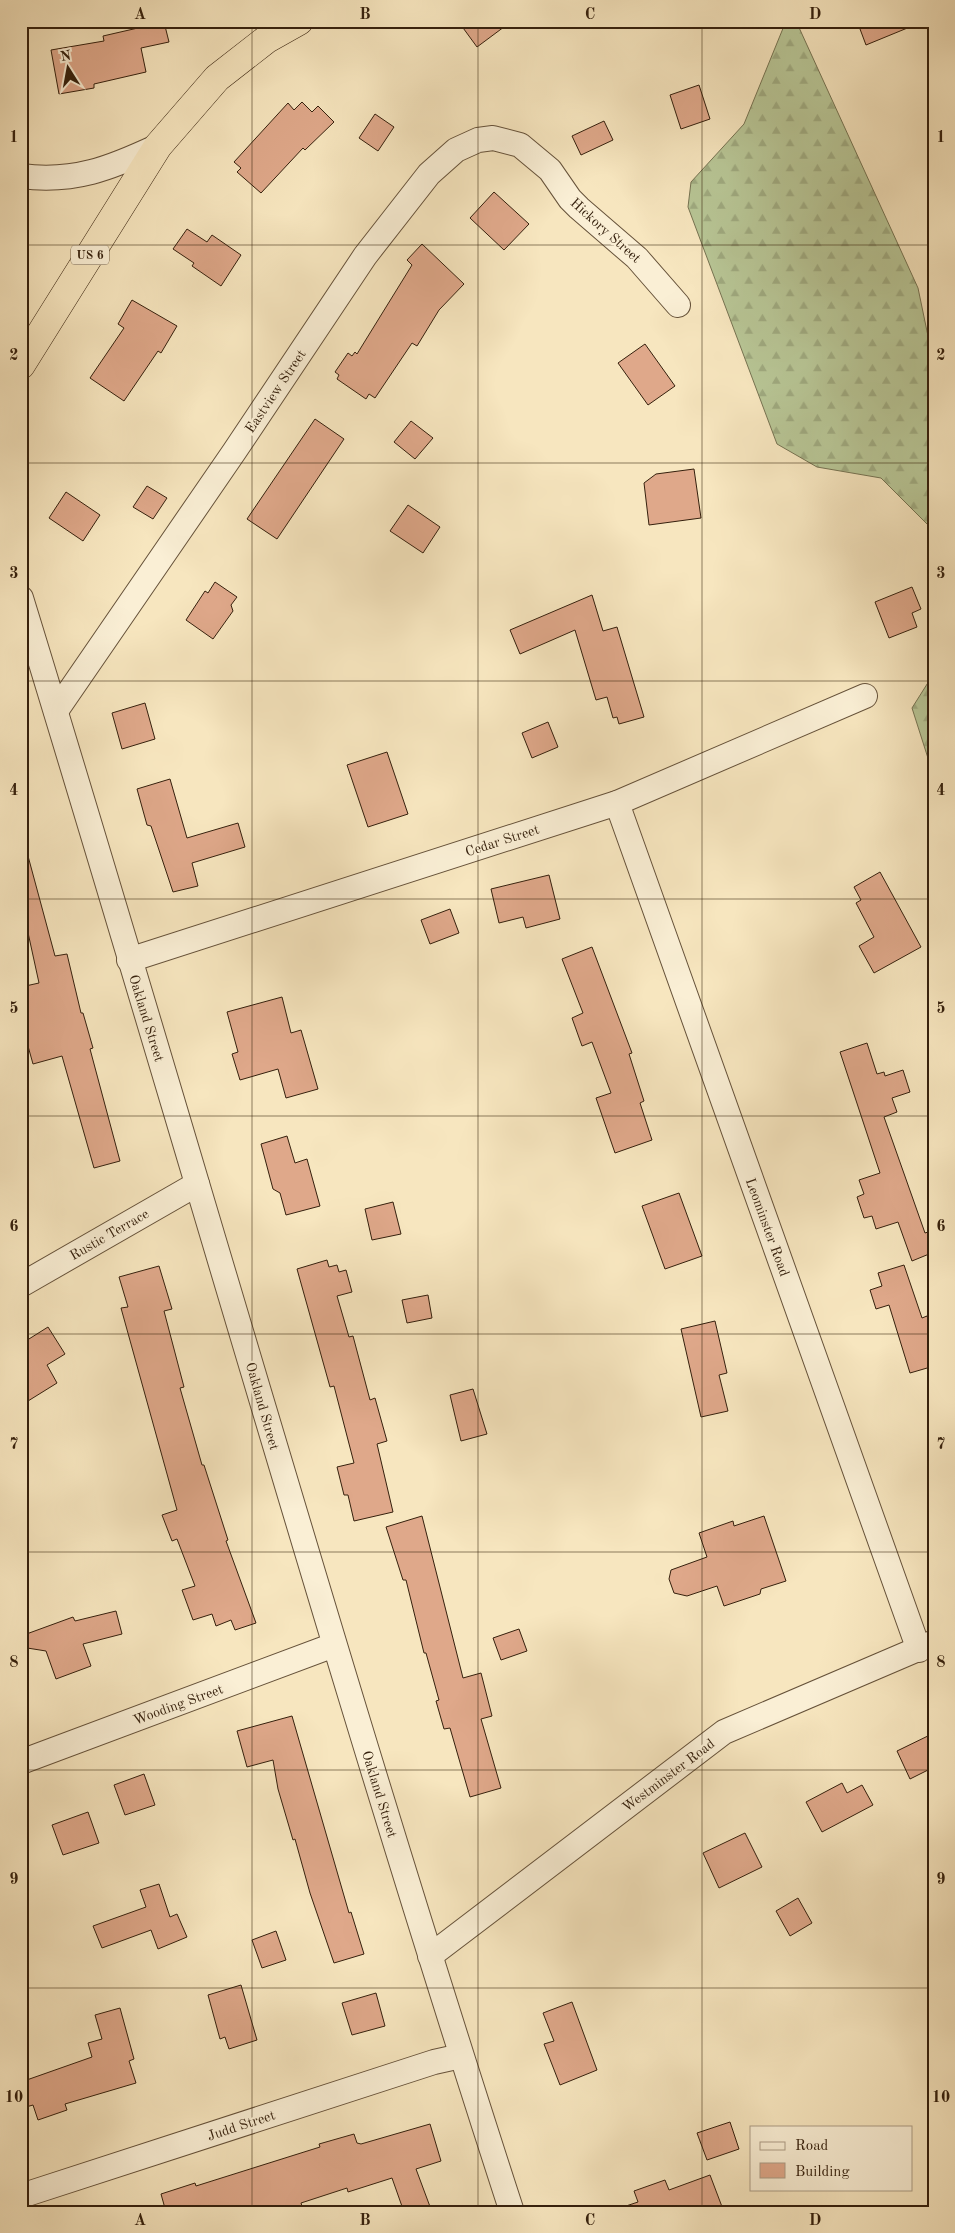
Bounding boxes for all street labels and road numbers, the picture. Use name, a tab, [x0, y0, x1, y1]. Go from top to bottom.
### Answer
street label: Hickory Street	[567, 196, 643, 266]
road number: US 6	[71, 246, 109, 264]
street label: Eastview Street	[243, 347, 309, 436]
street label: Cedar Street	[464, 822, 541, 859]
street label: Oakland Street	[126, 973, 166, 1064]
street label: Leominster Road	[743, 1176, 791, 1278]
street label: Rustic Terrace	[68, 1207, 151, 1263]
street label: Oakland Street	[243, 1361, 281, 1452]
street label: Wooding Street	[131, 1682, 225, 1728]
street label: Westminster Road	[620, 1737, 717, 1815]
street label: Oakland Street	[359, 1749, 399, 1840]
street label: Judd Street	[206, 2108, 277, 2144]

